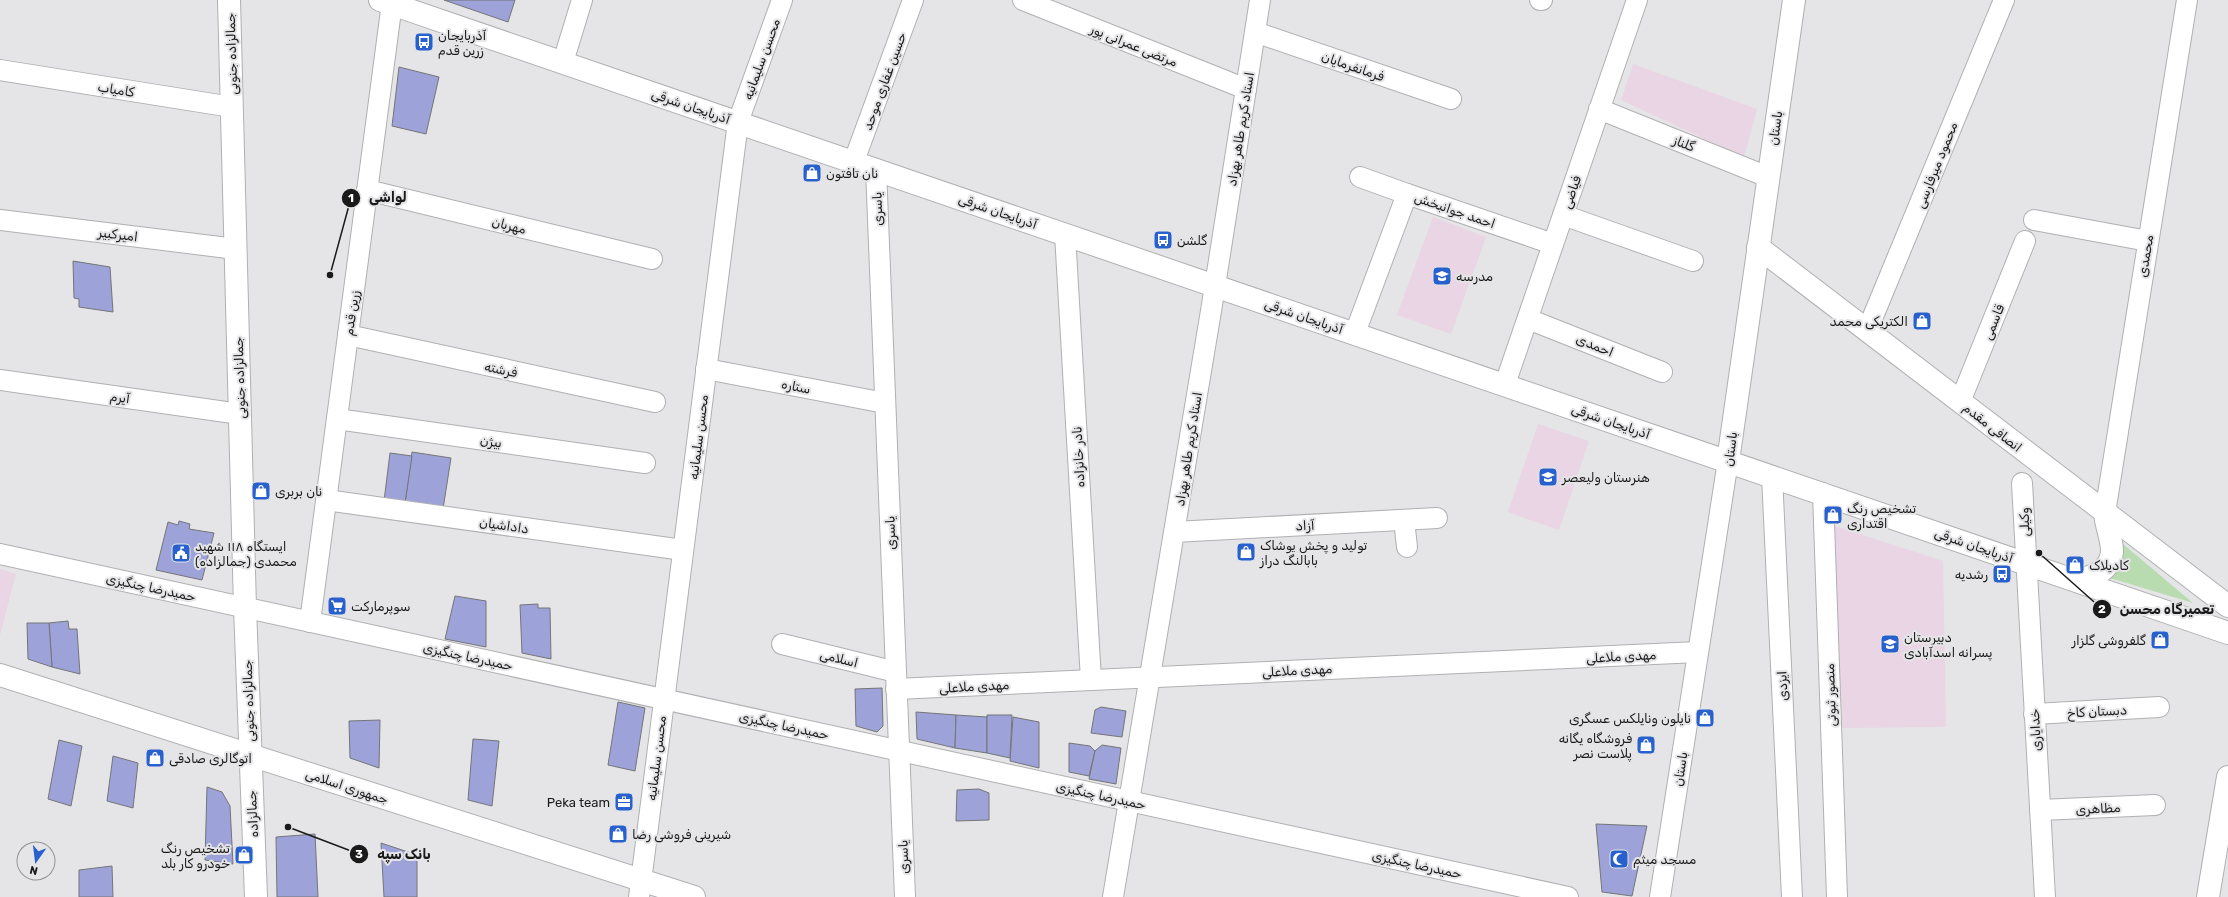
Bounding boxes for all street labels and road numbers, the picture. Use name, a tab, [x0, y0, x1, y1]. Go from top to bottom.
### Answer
street label: جمالزاده جنوبی	[223, 13, 241, 95]
street label: محسن سلیمانیه	[740, 17, 783, 102]
street label: مرتضی عمرانی پور	[1087, 21, 1180, 71]
street label: حسین غفاری موحد	[860, 30, 910, 133]
street label: فرمانفرمایان	[1319, 49, 1386, 85]
street label: استاد کریم طاهر بهزاد	[1224, 71, 1258, 187]
street label: کامیاب	[97, 79, 135, 100]
street label: آذربایجان شرقی	[649, 86, 732, 128]
street label: باستان	[1766, 110, 1785, 146]
street label: محمود میرفارسی	[1912, 120, 1962, 211]
street label: گلناز	[1669, 132, 1697, 156]
street label: فیاضی	[1559, 174, 1585, 211]
street label: احمد جوانبخش	[1412, 190, 1497, 232]
street label: آذربایجان شرقی	[956, 191, 1039, 233]
street label: یاسری	[869, 192, 887, 226]
street label: مهربان	[490, 214, 528, 238]
street label: امیرکبیر	[96, 224, 139, 245]
street label: محمدی	[2135, 234, 2156, 278]
street label: زرین قدم	[341, 289, 363, 337]
street label: آذربایجان شرقی	[1262, 296, 1345, 338]
street label: قاسمی	[1980, 302, 2008, 343]
street label: احمدی	[1574, 331, 1616, 360]
street label: جمالزاده جنوبی	[231, 337, 249, 419]
street label: فرشته	[483, 359, 519, 381]
street label: ستاره	[780, 376, 812, 398]
street label: آیرم	[109, 389, 131, 407]
street label: استاد کریم طاهر بهزاد	[1172, 391, 1206, 507]
street label: محسن سلیمانیه	[686, 394, 711, 480]
street label: انصافی مقدم	[1960, 400, 2025, 456]
street label: آذربایجان شرقی	[1569, 401, 1652, 443]
street label: نادر خانزاده	[1069, 426, 1089, 488]
street label: باستان	[1721, 431, 1740, 467]
street label: بیژن	[479, 433, 503, 451]
street label: وکیلی	[2016, 507, 2034, 537]
street label: داداشیان	[478, 515, 530, 536]
street label: یاسری	[882, 516, 900, 550]
street label: آزاد	[1295, 518, 1315, 534]
street label: آذربایجان شرقی	[1932, 525, 2015, 567]
street label: حمیدرضا چنگیزی	[104, 571, 197, 605]
street label: حمیدرضا چنگیزی	[421, 640, 514, 674]
street label: اسلامی	[818, 647, 860, 671]
street label: مهدی ملاعلی	[1586, 647, 1657, 667]
street label: جمالزاده جنوبی	[240, 660, 258, 742]
street label: مهدی ملاعلی	[1262, 661, 1333, 681]
street label: منصور ثبوتی	[1822, 663, 1840, 727]
street label: ایزدی	[1774, 670, 1792, 701]
street label: مهدی ملاعلی	[939, 677, 1010, 697]
street label: دبستان کاخ	[2067, 702, 2127, 723]
street label: خدایاری	[2027, 708, 2045, 752]
street label: حمیدرضا چنگیزی	[737, 709, 830, 743]
street label: محسن سلیمانیه	[644, 715, 669, 801]
street label: باستان	[1670, 751, 1691, 787]
street label: جمهوری اسلامی	[303, 766, 390, 808]
street label: حمیدرضا چنگیزی	[1054, 779, 1147, 813]
street label: جمالزاده	[244, 790, 262, 838]
street label: مظاهری	[2075, 800, 2121, 818]
street label: یاسری	[895, 840, 913, 874]
street label: حمیدرضا چنگیزی	[1370, 848, 1463, 882]

